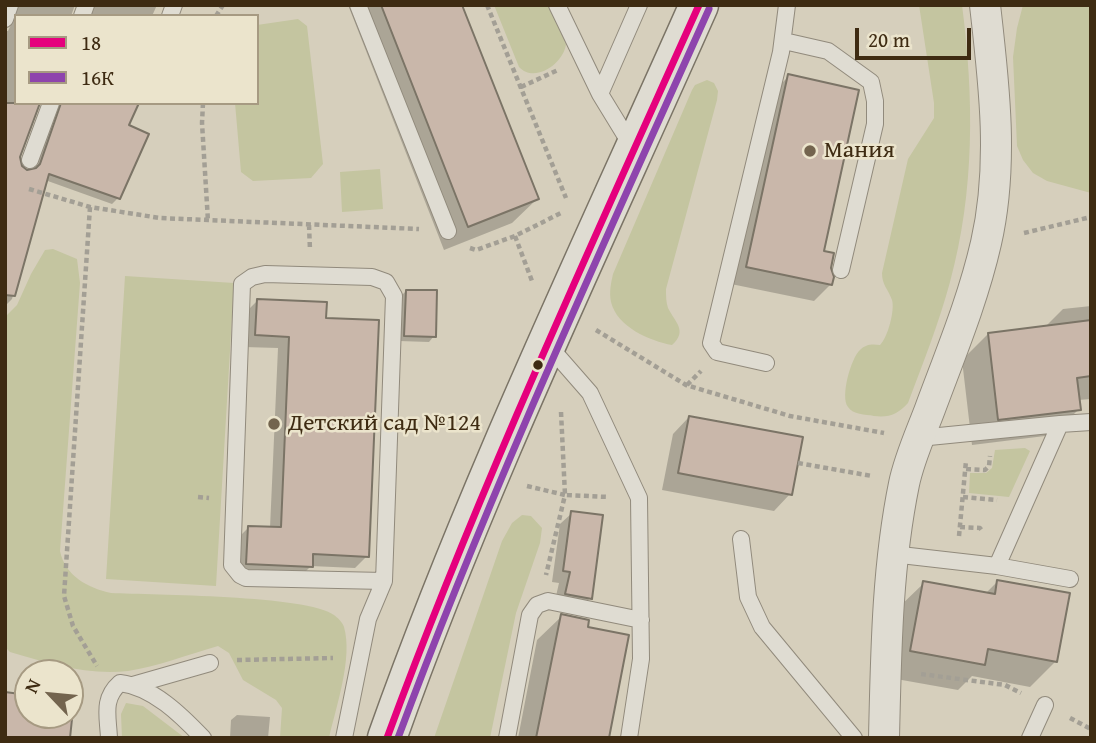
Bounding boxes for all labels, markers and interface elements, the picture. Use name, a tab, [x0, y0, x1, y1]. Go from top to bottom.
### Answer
legend	[14, 14, 259, 105]
scale bar	[858, 14, 974, 58]
text: 20 m	[868, 24, 910, 55]
text: 18	[81, 27, 101, 58]
text: 16К	[81, 62, 114, 93]
place label: Мания	[824, 137, 895, 165]
marker: Мания	[802, 143, 818, 159]
unlabelled marker	[531, 358, 545, 372]
place label: Детский сад №124	[288, 410, 481, 438]
marker: Детский сад №124	[266, 416, 282, 432]
north arrow	[14, 659, 84, 729]
text: N	[17, 674, 47, 698]

